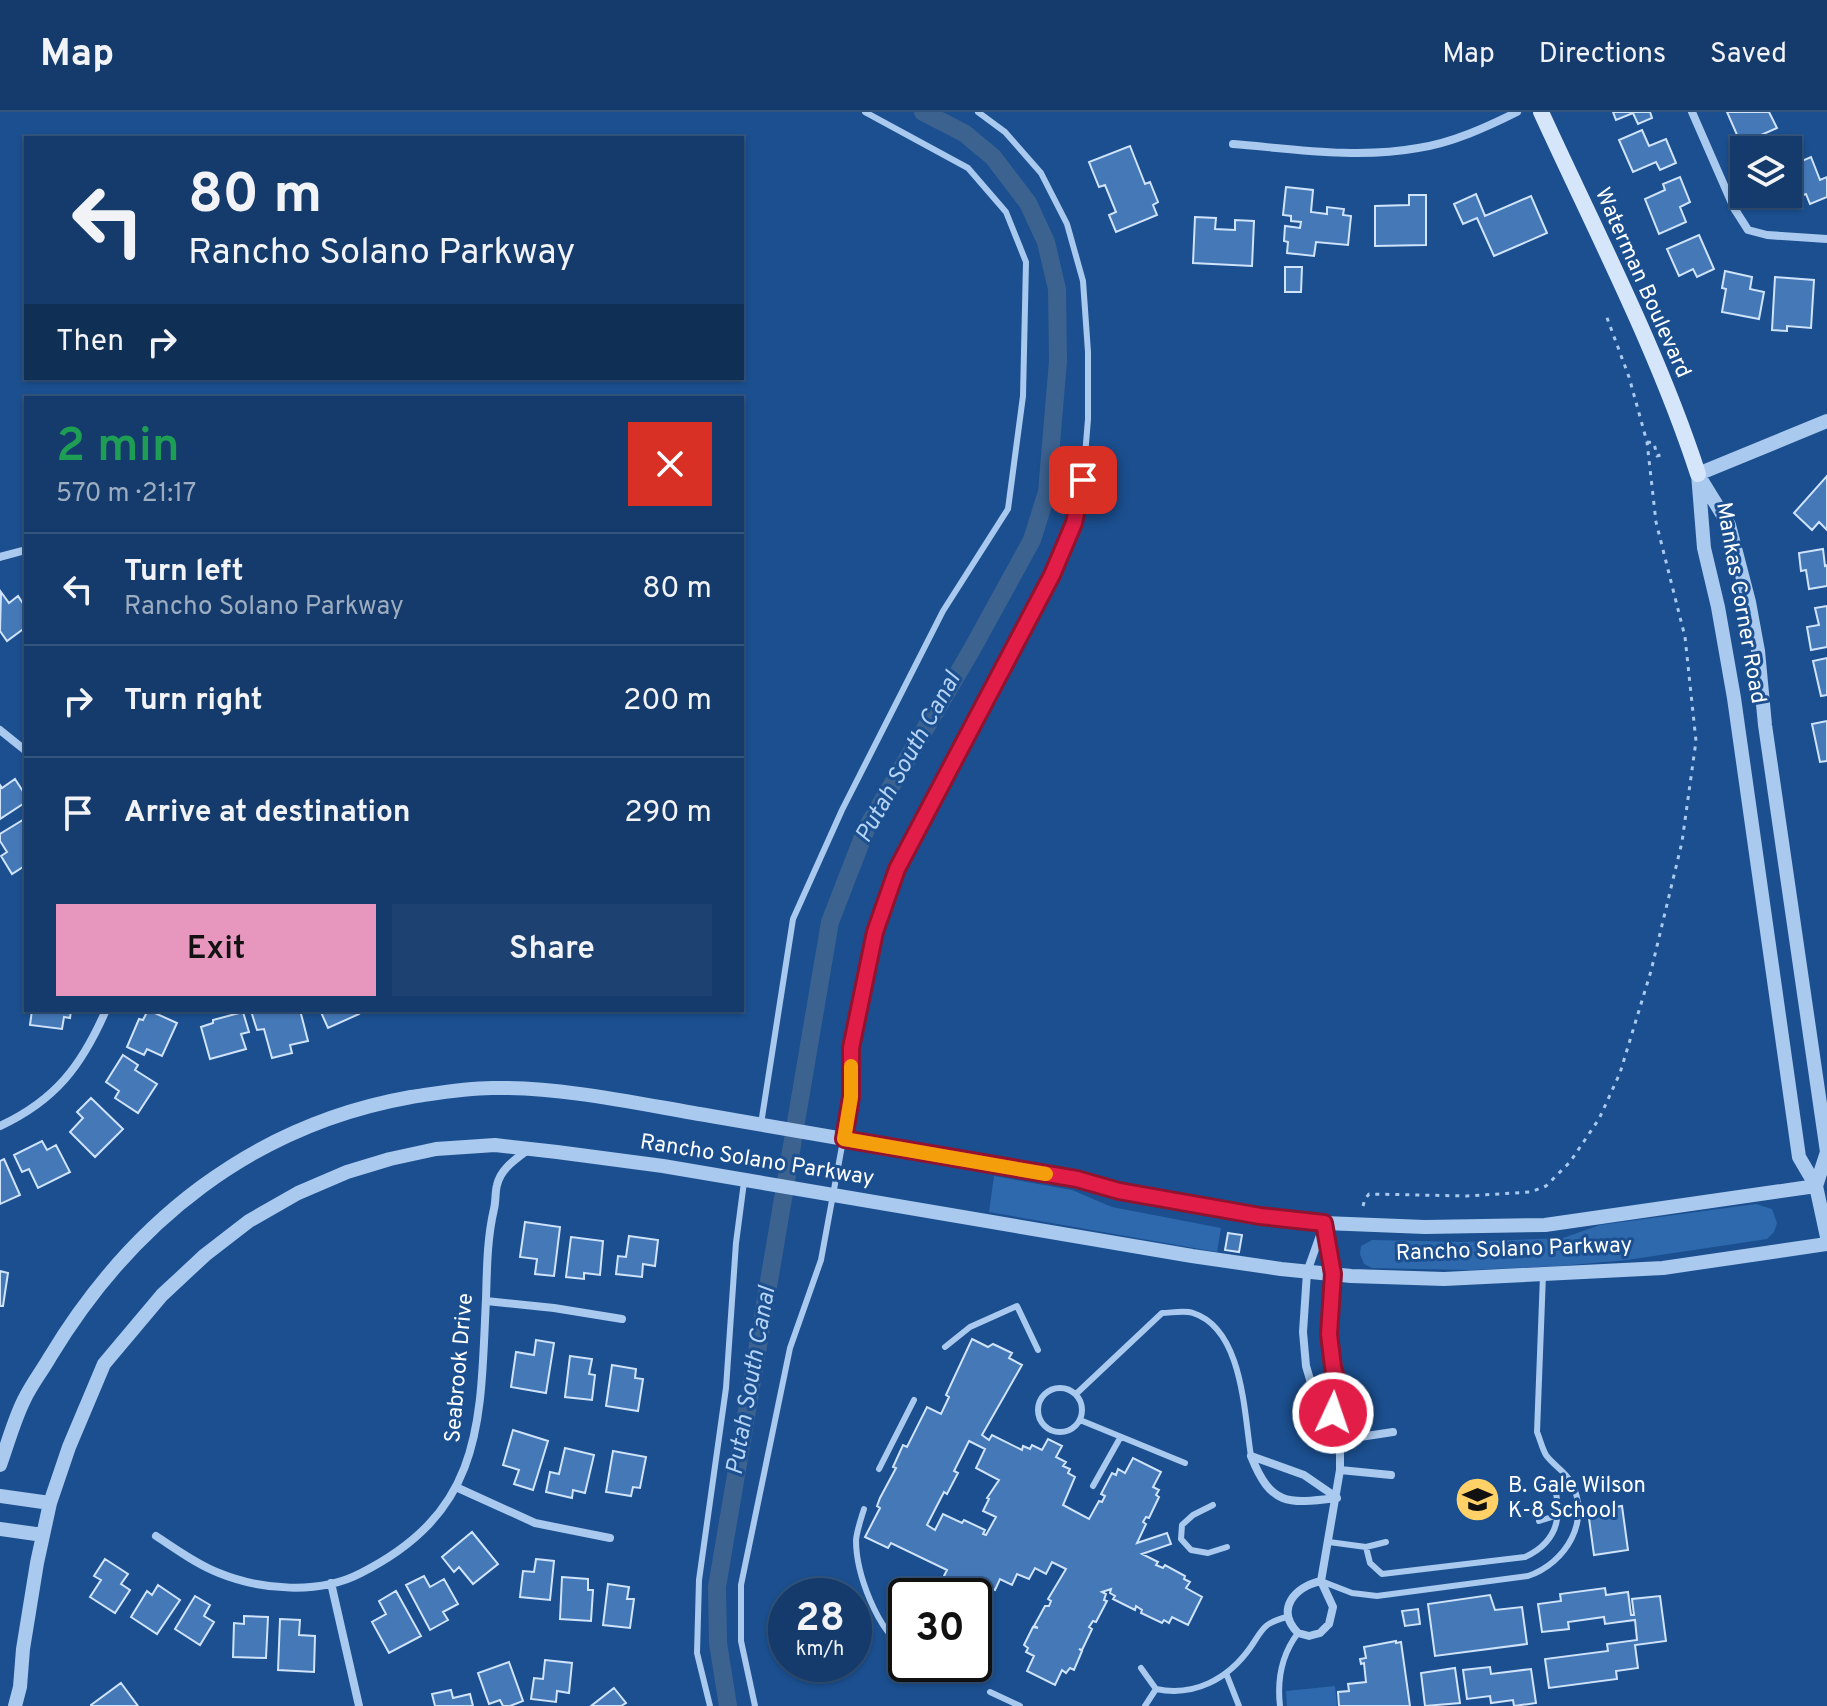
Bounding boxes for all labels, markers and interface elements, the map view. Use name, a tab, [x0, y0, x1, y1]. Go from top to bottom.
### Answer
text: Map	[40, 31, 114, 80]
text: Map	[1442, 37, 1495, 73]
text: Directions	[1539, 37, 1666, 73]
text: Saved	[1710, 37, 1787, 73]
map controls	[1730, 136, 1802, 208]
button: layers	[1730, 136, 1802, 208]
text: 80 m	[188, 162, 322, 232]
icon: left	[56, 168, 160, 272]
street label: Waterman Boulevard	[1588, 184, 1696, 382]
text: Rancho Solano Parkway	[188, 231, 575, 277]
icon: right	[140, 320, 184, 364]
text: Then	[56, 324, 124, 361]
text: 2 min	[56, 418, 180, 478]
button: close	[628, 422, 712, 506]
pin	[1049, 446, 1117, 514]
icon: arrive	[1061, 458, 1105, 502]
text: 570 m · 21:17	[56, 478, 196, 511]
street label: Mankas Corner Road	[1709, 500, 1771, 706]
text: Turn left	[124, 554, 244, 591]
icon: left	[56, 567, 100, 611]
text: 80 m	[642, 571, 712, 608]
text: Rancho Solano Parkway	[124, 591, 404, 624]
water label: Putah South Canal	[850, 666, 969, 849]
icon: right	[56, 679, 100, 723]
text: Turn right	[124, 683, 262, 720]
text: 200 m	[623, 683, 712, 720]
icon: arrive	[56, 791, 100, 835]
text: Arrive at destination	[124, 795, 410, 832]
text: 290 m	[624, 795, 712, 832]
button: Exit	[56, 904, 376, 996]
button: Share	[392, 904, 712, 996]
street label: Rancho Solano Parkway	[638, 1129, 876, 1193]
street label: Rancho Solano Parkway	[1395, 1232, 1633, 1268]
water label: Putah South Canal	[721, 1283, 784, 1478]
street label: Seabrook Drive	[440, 1292, 480, 1444]
position arrow	[1291, 1371, 1375, 1455]
place label: B. Gale Wilson K-8 School	[1508, 1473, 1646, 1525]
school or university icon: B. Gale Wilson K-8 School	[1453, 1475, 1501, 1523]
speed limit sign: 30	[888, 1578, 992, 1682]
text: 28	[795, 1595, 845, 1645]
text: km/h	[796, 1637, 844, 1663]

